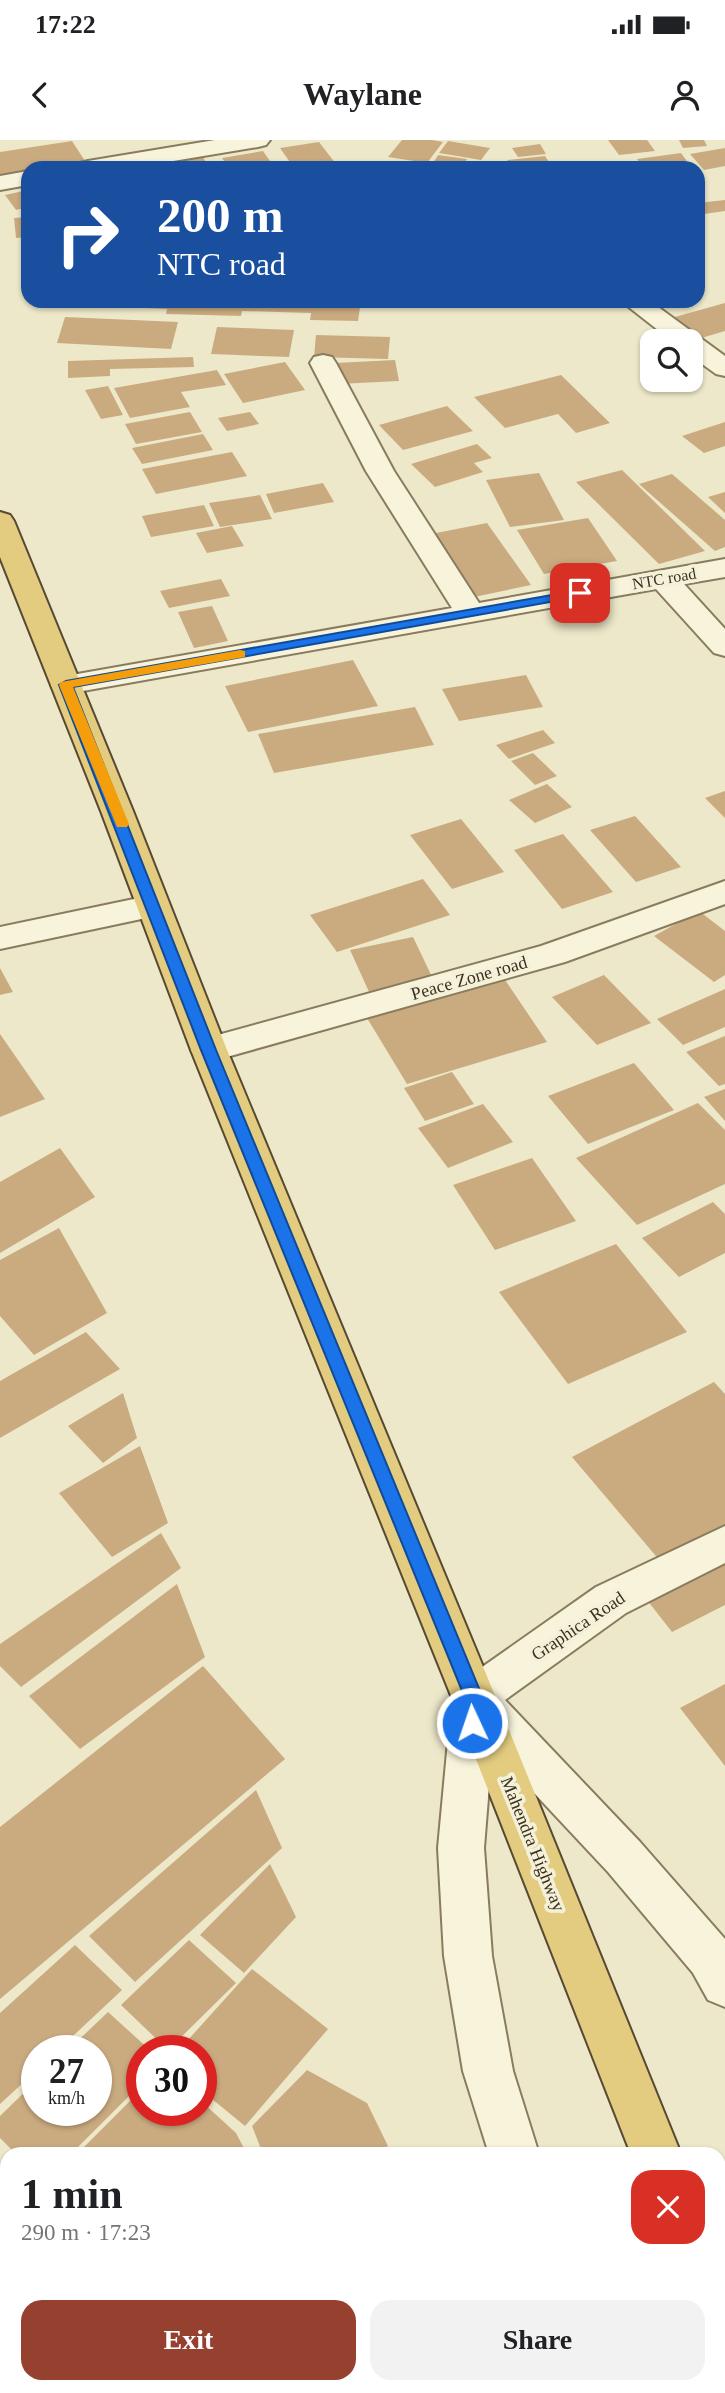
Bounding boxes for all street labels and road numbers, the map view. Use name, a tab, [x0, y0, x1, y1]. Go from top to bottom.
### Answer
street label: NTC road	[631, 565, 697, 592]
street label: Peace Zone road	[409, 952, 529, 1004]
street label: Graphica Road	[527, 1587, 629, 1665]
street label: Mahendra Highway	[497, 1774, 569, 1914]

